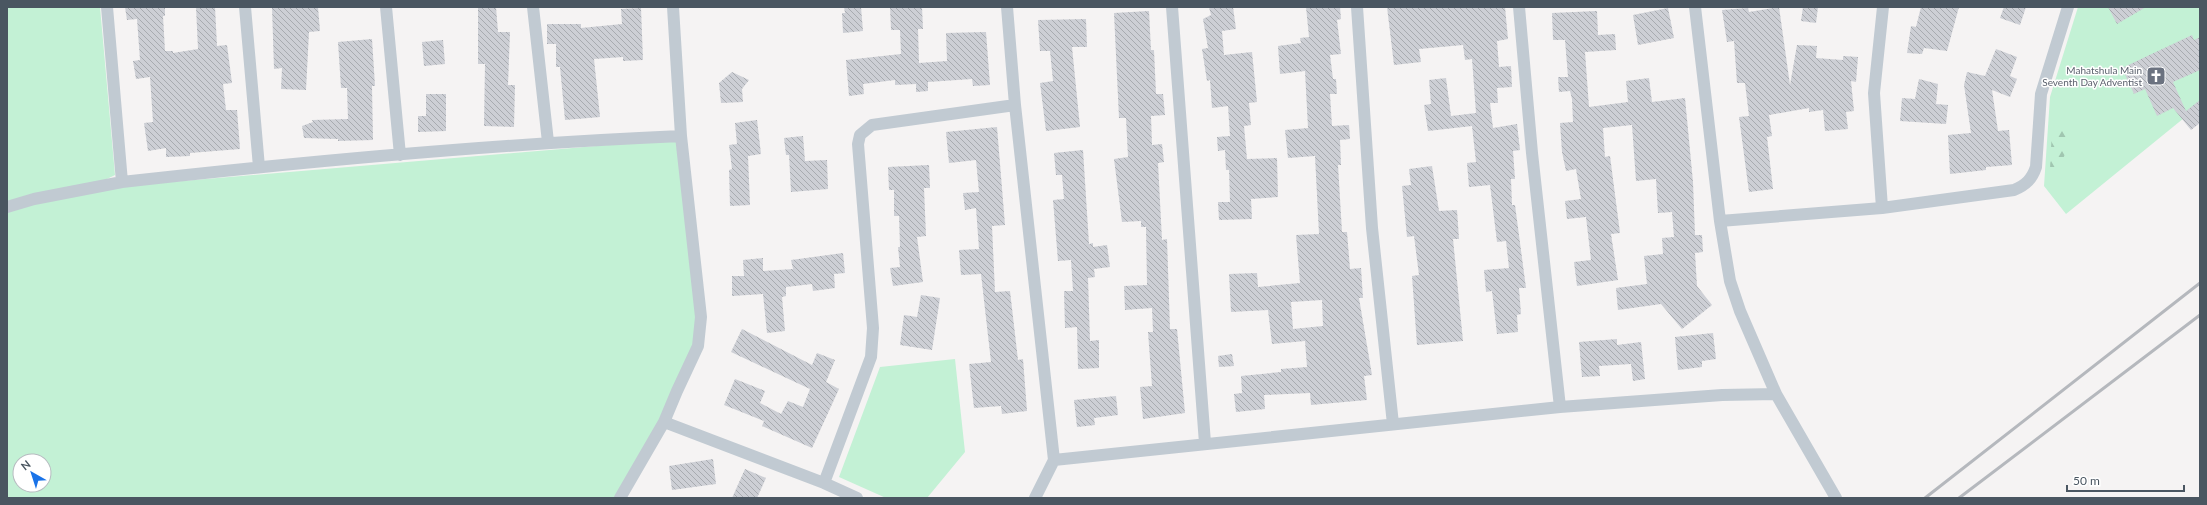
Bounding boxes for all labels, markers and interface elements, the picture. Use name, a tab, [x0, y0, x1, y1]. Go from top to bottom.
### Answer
place label: Mahatshula Main Seventh Day Adventist	[2042, 64, 2142, 88]
church icon: Mahatshula Main Seventh Day Adventist	[2145, 65, 2167, 87]
north arrow	[12, 453, 52, 493]
text: N	[18, 457, 33, 473]
scale bar	[2067, 467, 2184, 493]
text: 50 m	[2073, 473, 2100, 488]

